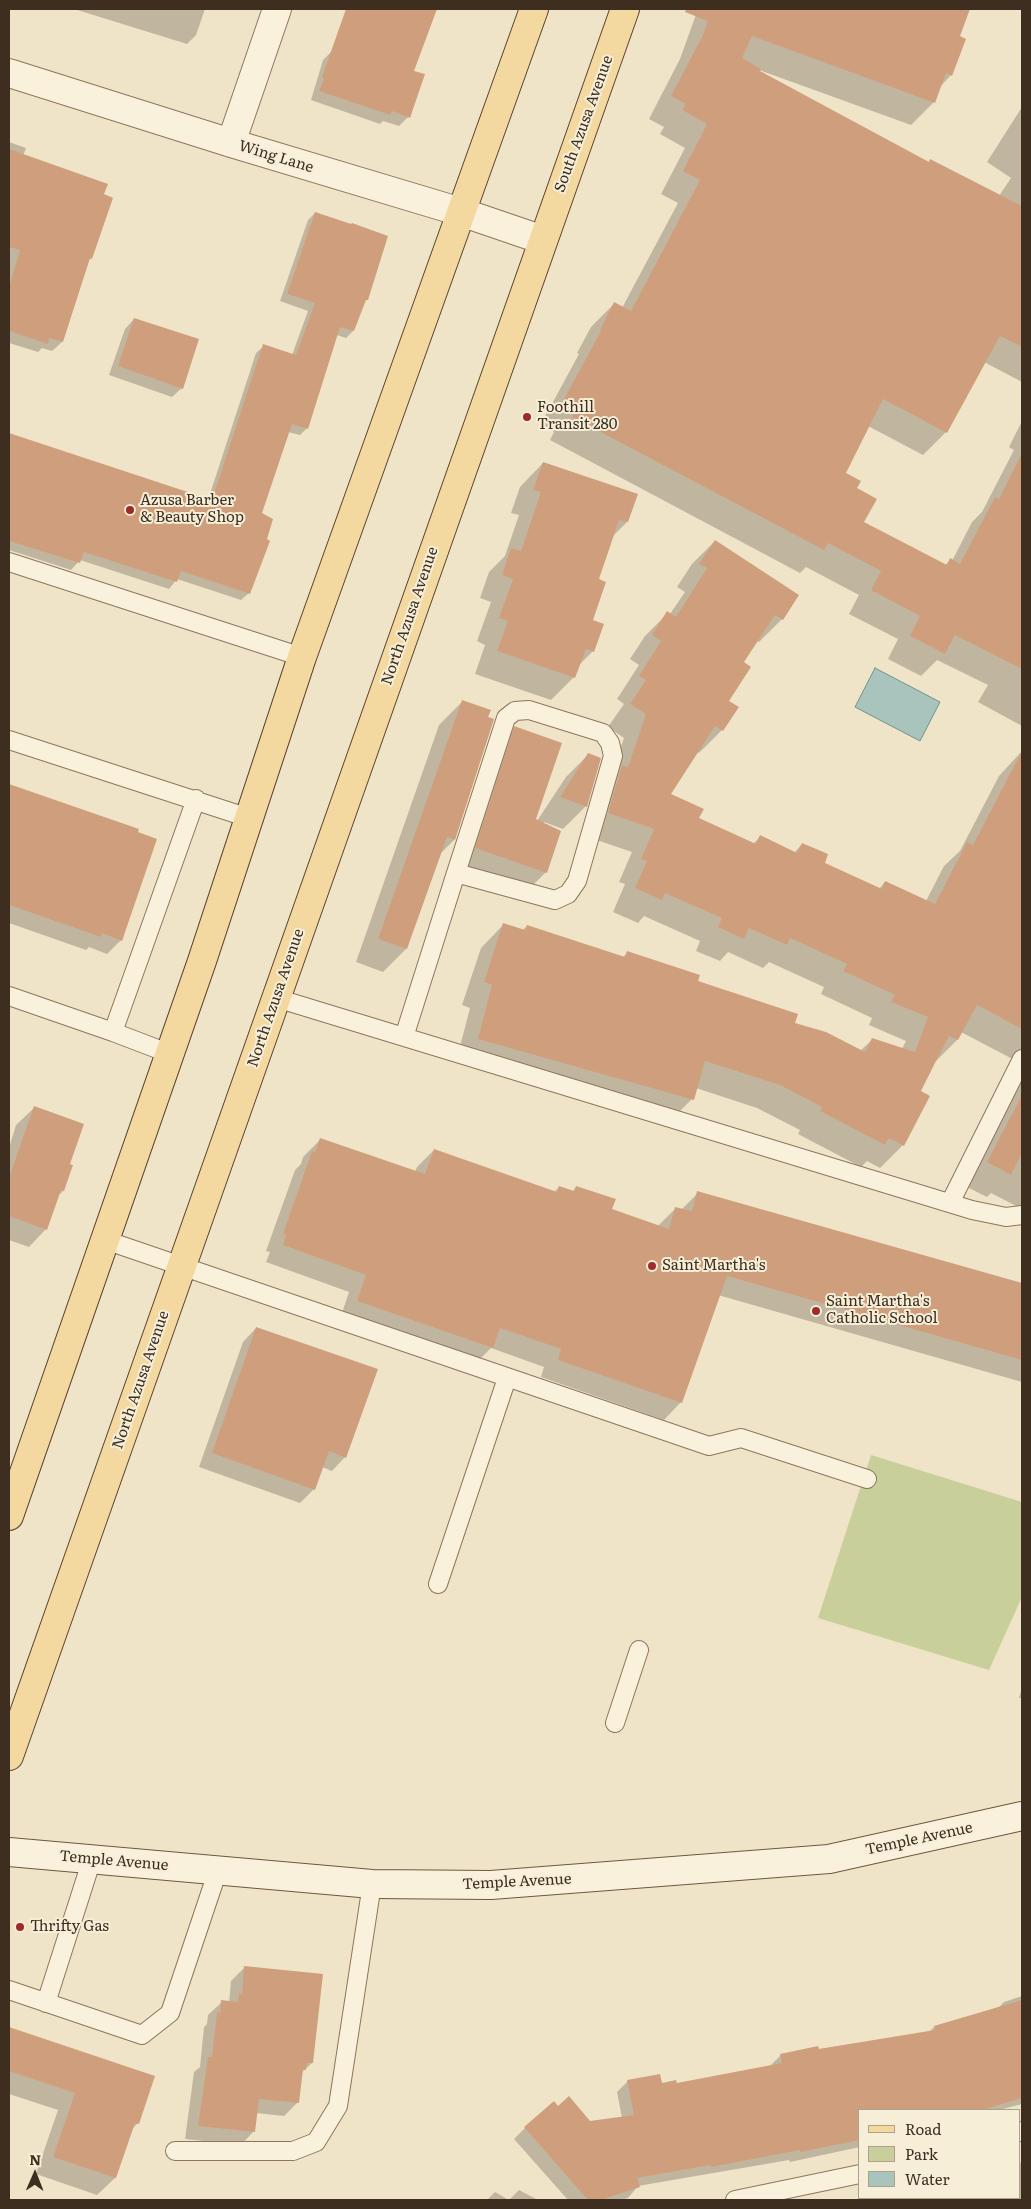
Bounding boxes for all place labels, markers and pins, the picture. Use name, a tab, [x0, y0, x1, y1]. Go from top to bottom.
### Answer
place label: Foothill Transit 280	[537, 399, 617, 434]
marker: Foothill Transit 280	[521, 411, 533, 423]
place label: Azusa Barber & Beauty Shop	[140, 492, 244, 527]
marker: Azusa Barber & Beauty Shop	[124, 504, 136, 516]
place label: Saint Martha's	[662, 1257, 766, 1275]
marker: Saint Martha's	[646, 1260, 658, 1272]
place label: Saint Martha's Catholic School	[826, 1293, 938, 1328]
marker: Saint Martha's Catholic School	[810, 1305, 822, 1317]
place label: Thrifty Gas	[30, 1918, 109, 1936]
marker: Thrifty Gas	[14, 1921, 26, 1933]

